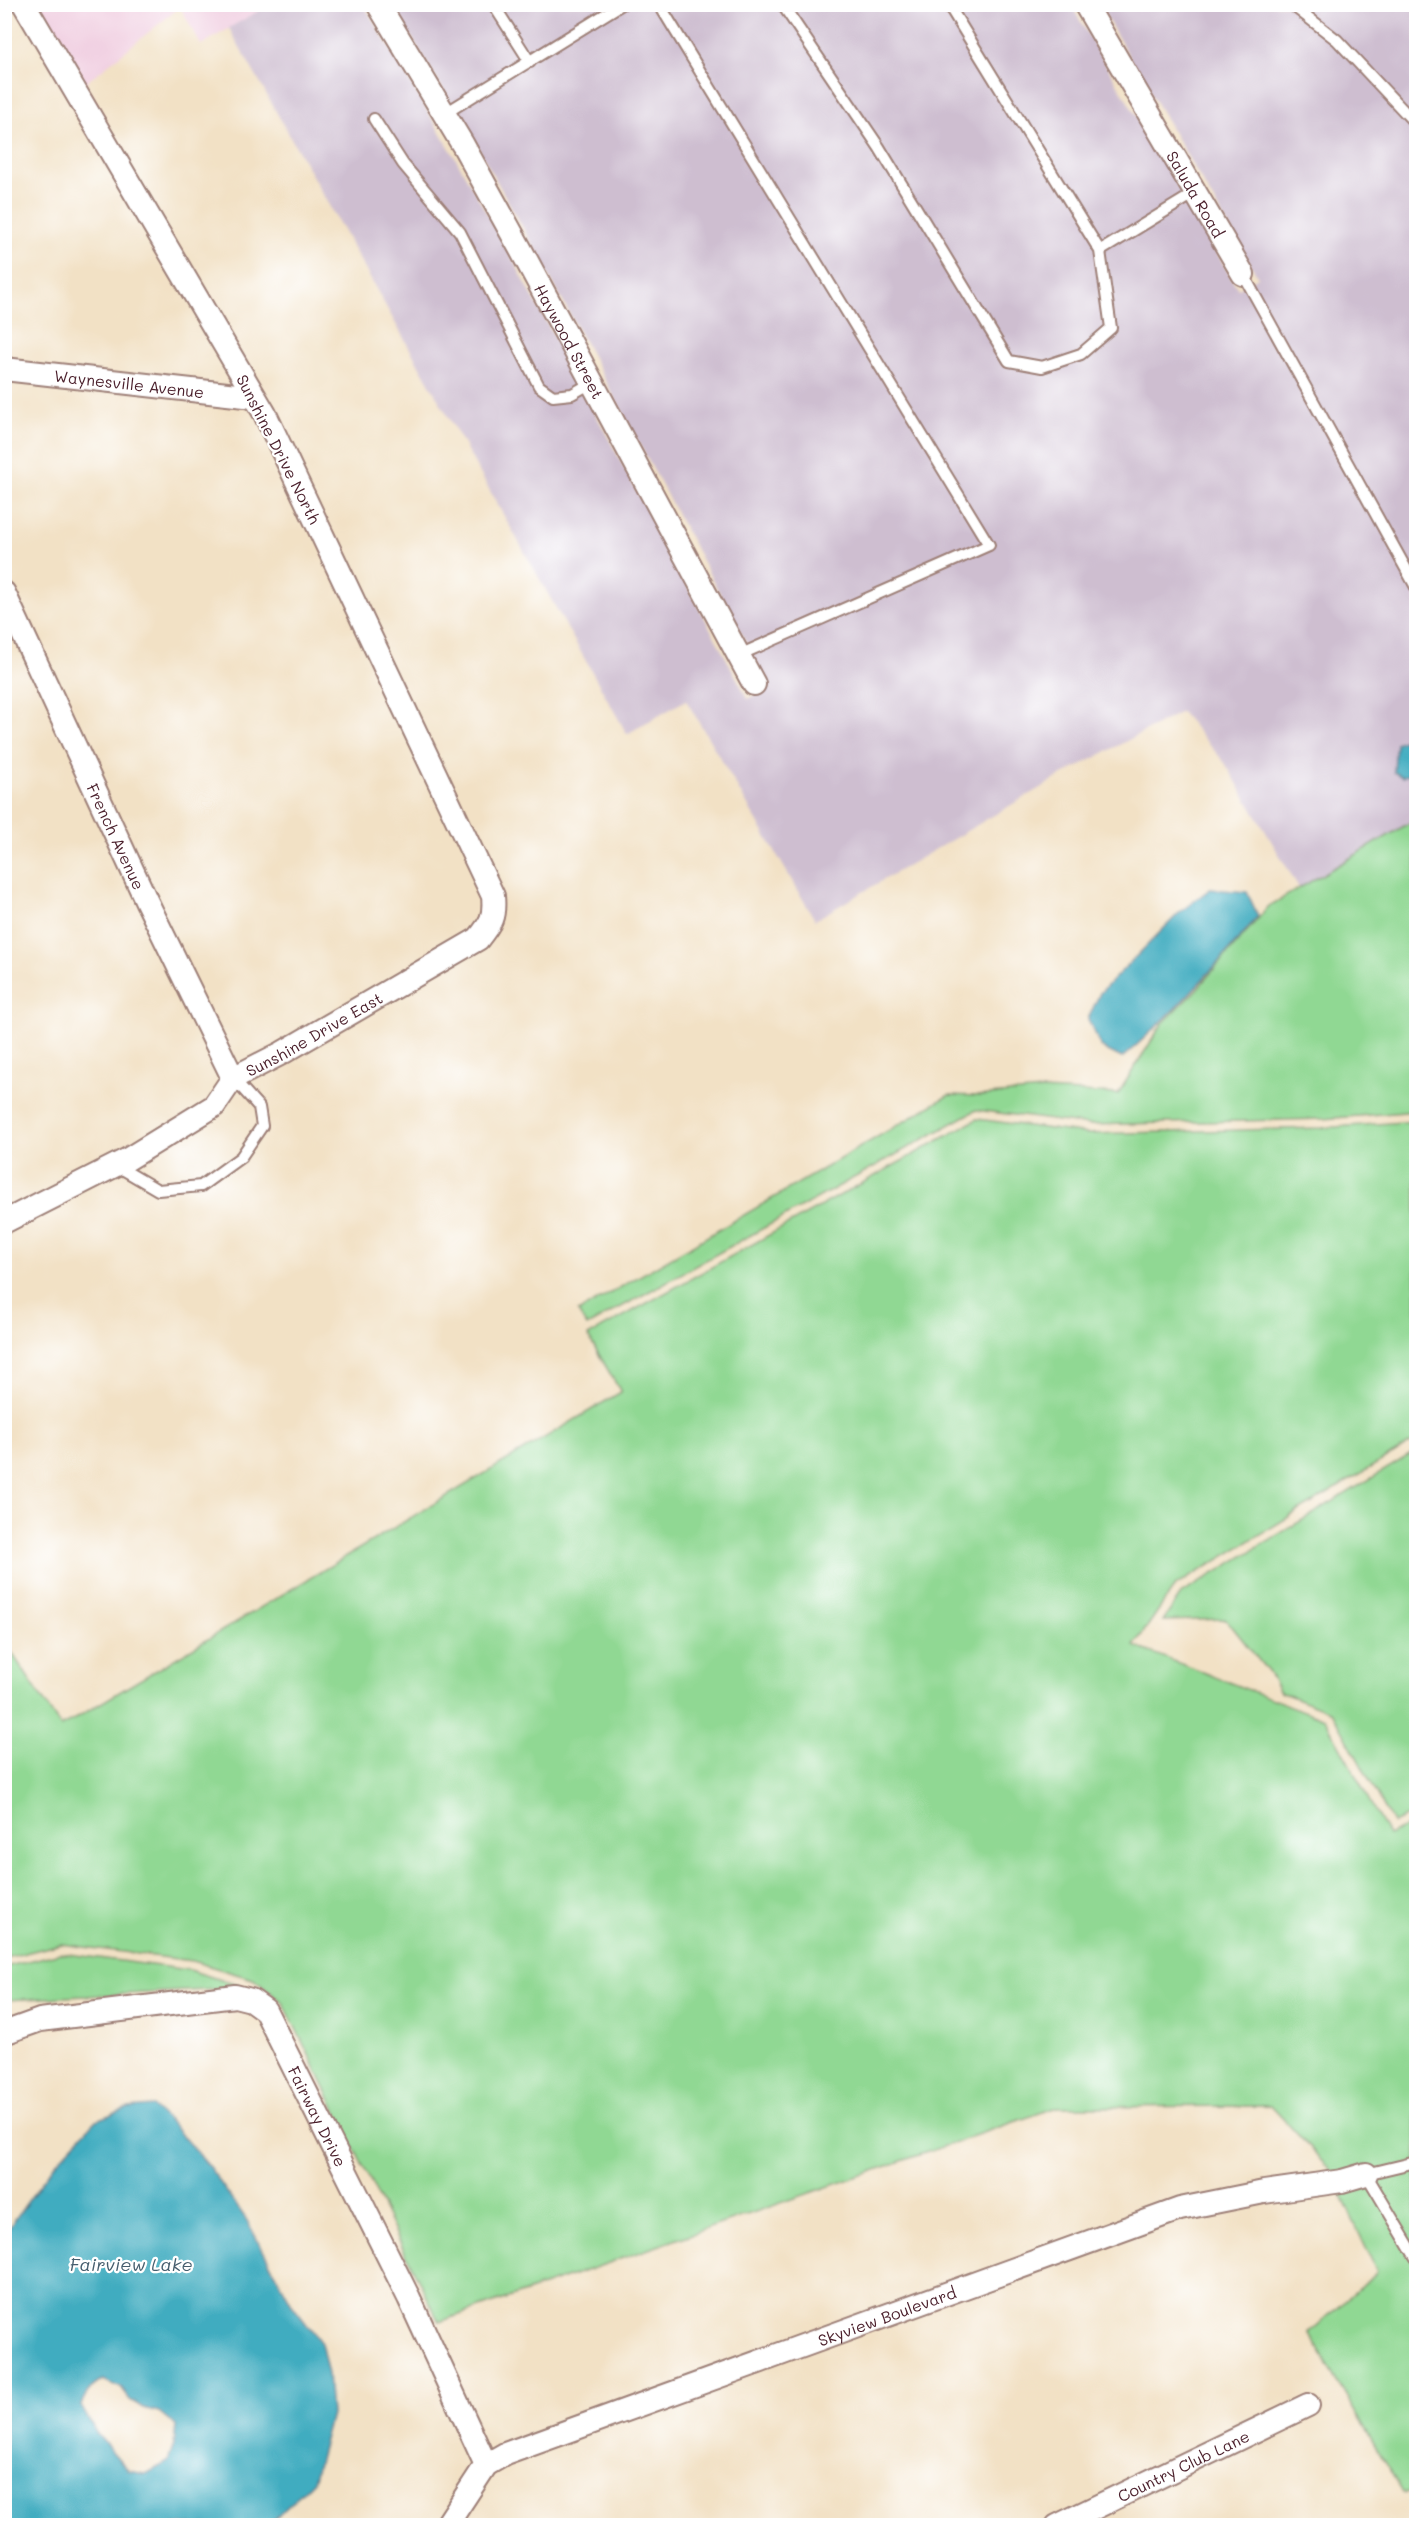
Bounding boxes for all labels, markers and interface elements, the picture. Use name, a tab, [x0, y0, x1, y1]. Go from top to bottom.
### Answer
street label: Saluda Road	[1163, 147, 1230, 241]
street label: Haywood Street	[531, 280, 609, 402]
street label: Waynesville Avenue	[53, 364, 205, 402]
street label: Sunshine Drive North	[232, 371, 326, 527]
street label: French Avenue	[83, 780, 150, 893]
street label: Sunshine Drive East	[242, 987, 386, 1080]
street label: Fairway Drive	[284, 2062, 352, 2170]
water label: Fairview Lake	[69, 2252, 193, 2276]
street label: Skyview Boulevard	[815, 2281, 959, 2350]
street label: Country Club Lane	[1114, 2425, 1252, 2506]

